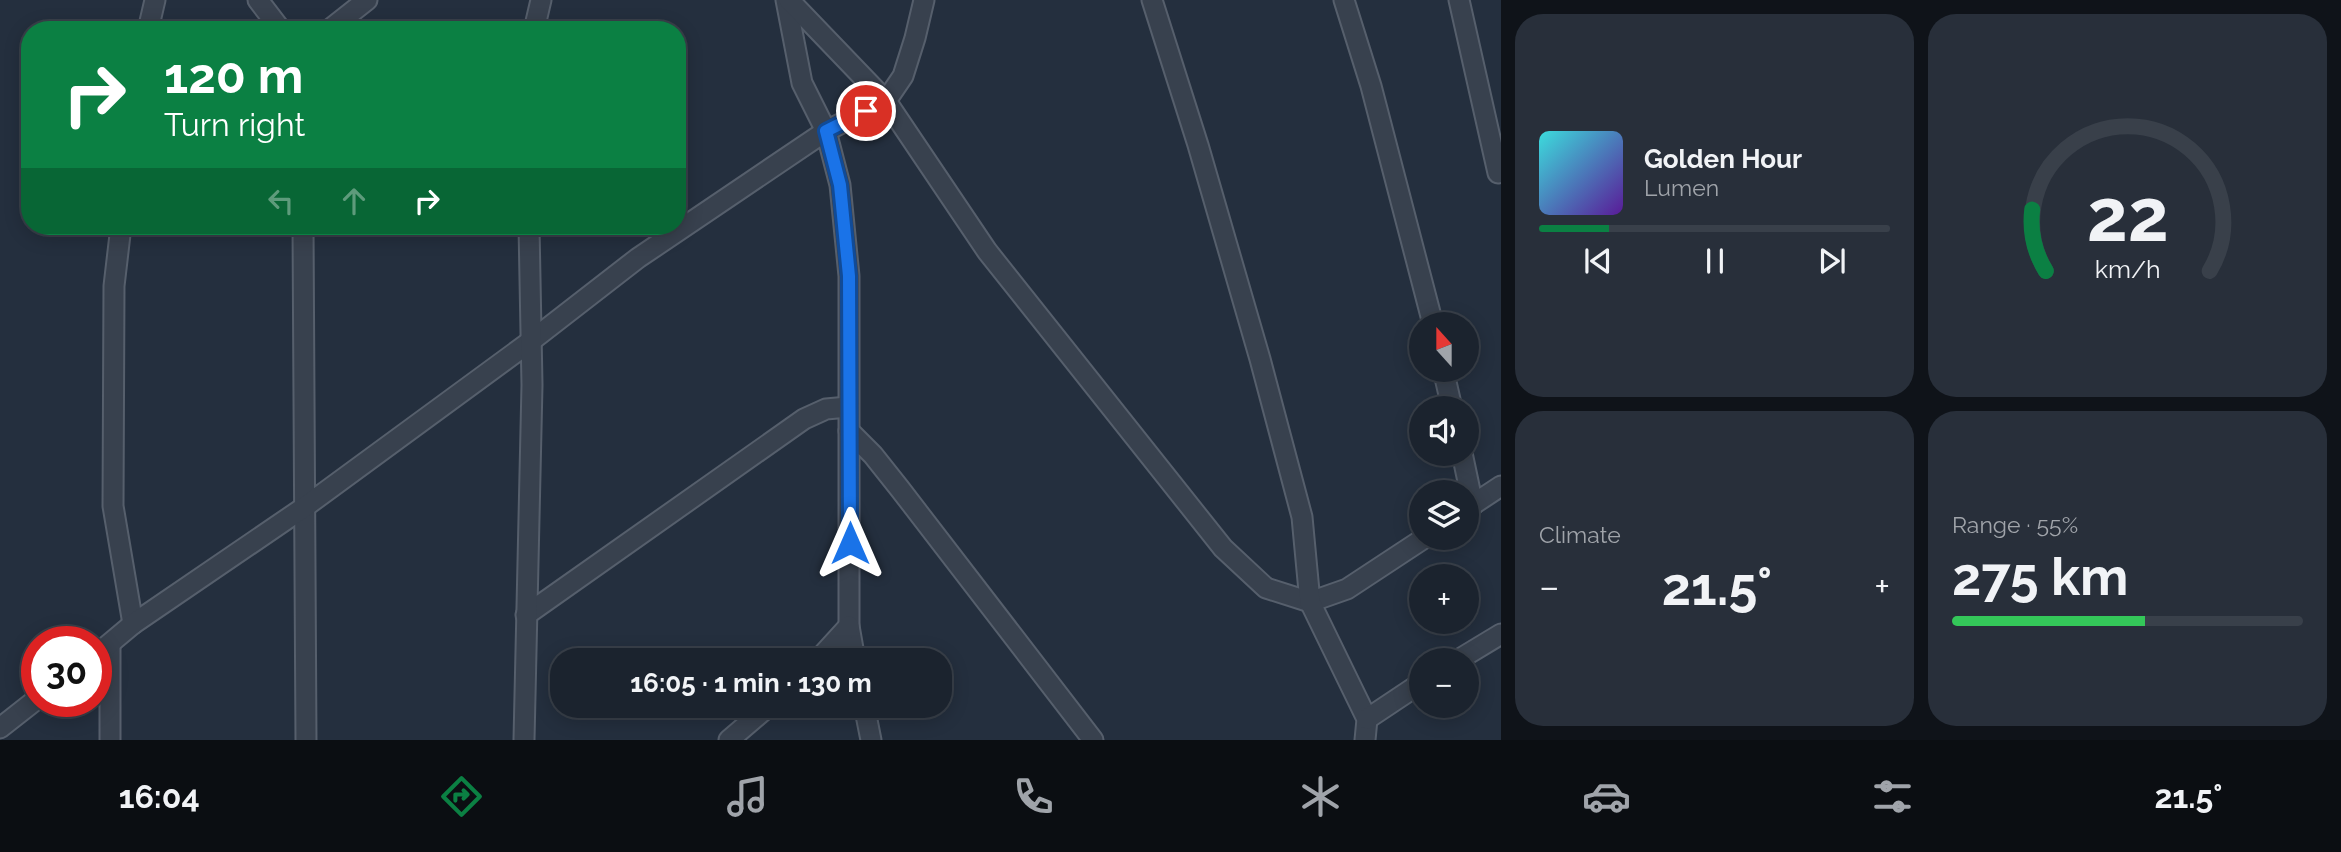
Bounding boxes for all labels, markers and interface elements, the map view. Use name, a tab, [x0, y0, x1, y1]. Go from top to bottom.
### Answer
text: 120 m	[164, 47, 303, 104]
icon: right	[49, 49, 140, 140]
pin	[836, 81, 896, 141]
icon: arrive	[847, 92, 885, 130]
text: Turn right	[164, 106, 305, 143]
text: Golden Hour	[1644, 144, 1802, 174]
text: Lumen	[1644, 174, 1719, 201]
text: 22	[2086, 174, 2169, 259]
icon: left	[262, 182, 300, 220]
icon: ahead	[335, 182, 373, 220]
icon: right	[408, 182, 446, 220]
icon: previous	[1579, 242, 1617, 280]
icon: pause	[1696, 242, 1734, 280]
icon: next	[1813, 242, 1851, 280]
text: km/h	[2095, 254, 2160, 284]
north arrow	[1409, 312, 1479, 382]
map controls	[1409, 312, 1479, 718]
button: sound	[1409, 396, 1479, 466]
button: layers	[1409, 480, 1479, 550]
position arrow	[813, 506, 887, 580]
text: Range · 55%	[1952, 511, 2078, 538]
text: Climate	[1539, 521, 1621, 548]
text: 275 km	[1952, 546, 2129, 607]
text: 21.5°	[1662, 556, 1772, 617]
button: +	[1409, 564, 1479, 634]
text: −	[1539, 564, 1559, 609]
text: +	[1874, 564, 1890, 609]
speed limit sign: 30	[21, 626, 112, 717]
button: −	[1409, 648, 1479, 718]
text: 16:05 · 1 min · 130 m	[630, 668, 872, 698]
icon: directions	[437, 772, 486, 821]
icon: music	[723, 772, 772, 821]
icon: phone	[1009, 772, 1058, 821]
icon: climate	[1296, 772, 1345, 821]
icon: car	[1582, 772, 1631, 821]
icon: filters	[1868, 772, 1917, 821]
text: 16:04	[119, 778, 200, 815]
text: 21.5°	[2154, 778, 2222, 815]

